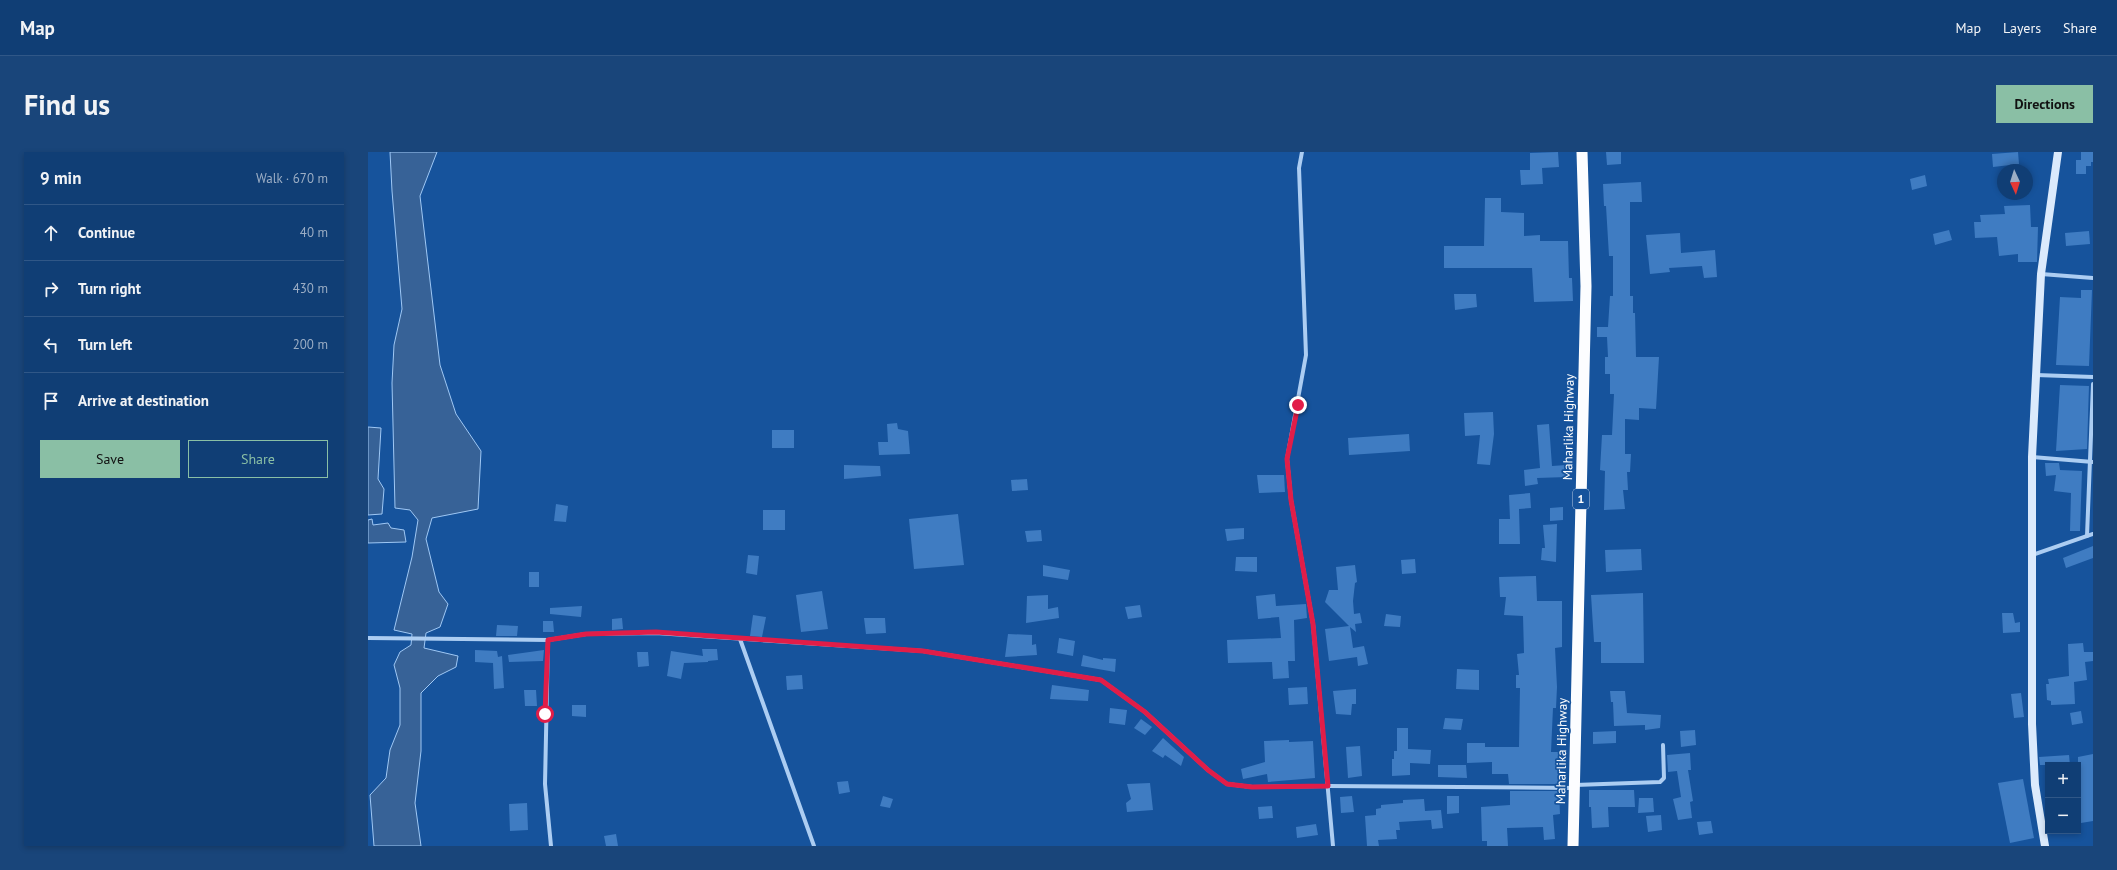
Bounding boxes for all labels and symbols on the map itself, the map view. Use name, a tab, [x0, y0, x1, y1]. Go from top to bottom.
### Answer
north arrow	[1997, 164, 2033, 200]
street label: Maharlika Highway	[1559, 374, 1578, 480]
route end	[1289, 396, 1307, 414]
road number: 1	[1573, 489, 1589, 509]
street label: Maharlika Highway	[1552, 698, 1571, 804]
route start	[536, 705, 554, 723]

